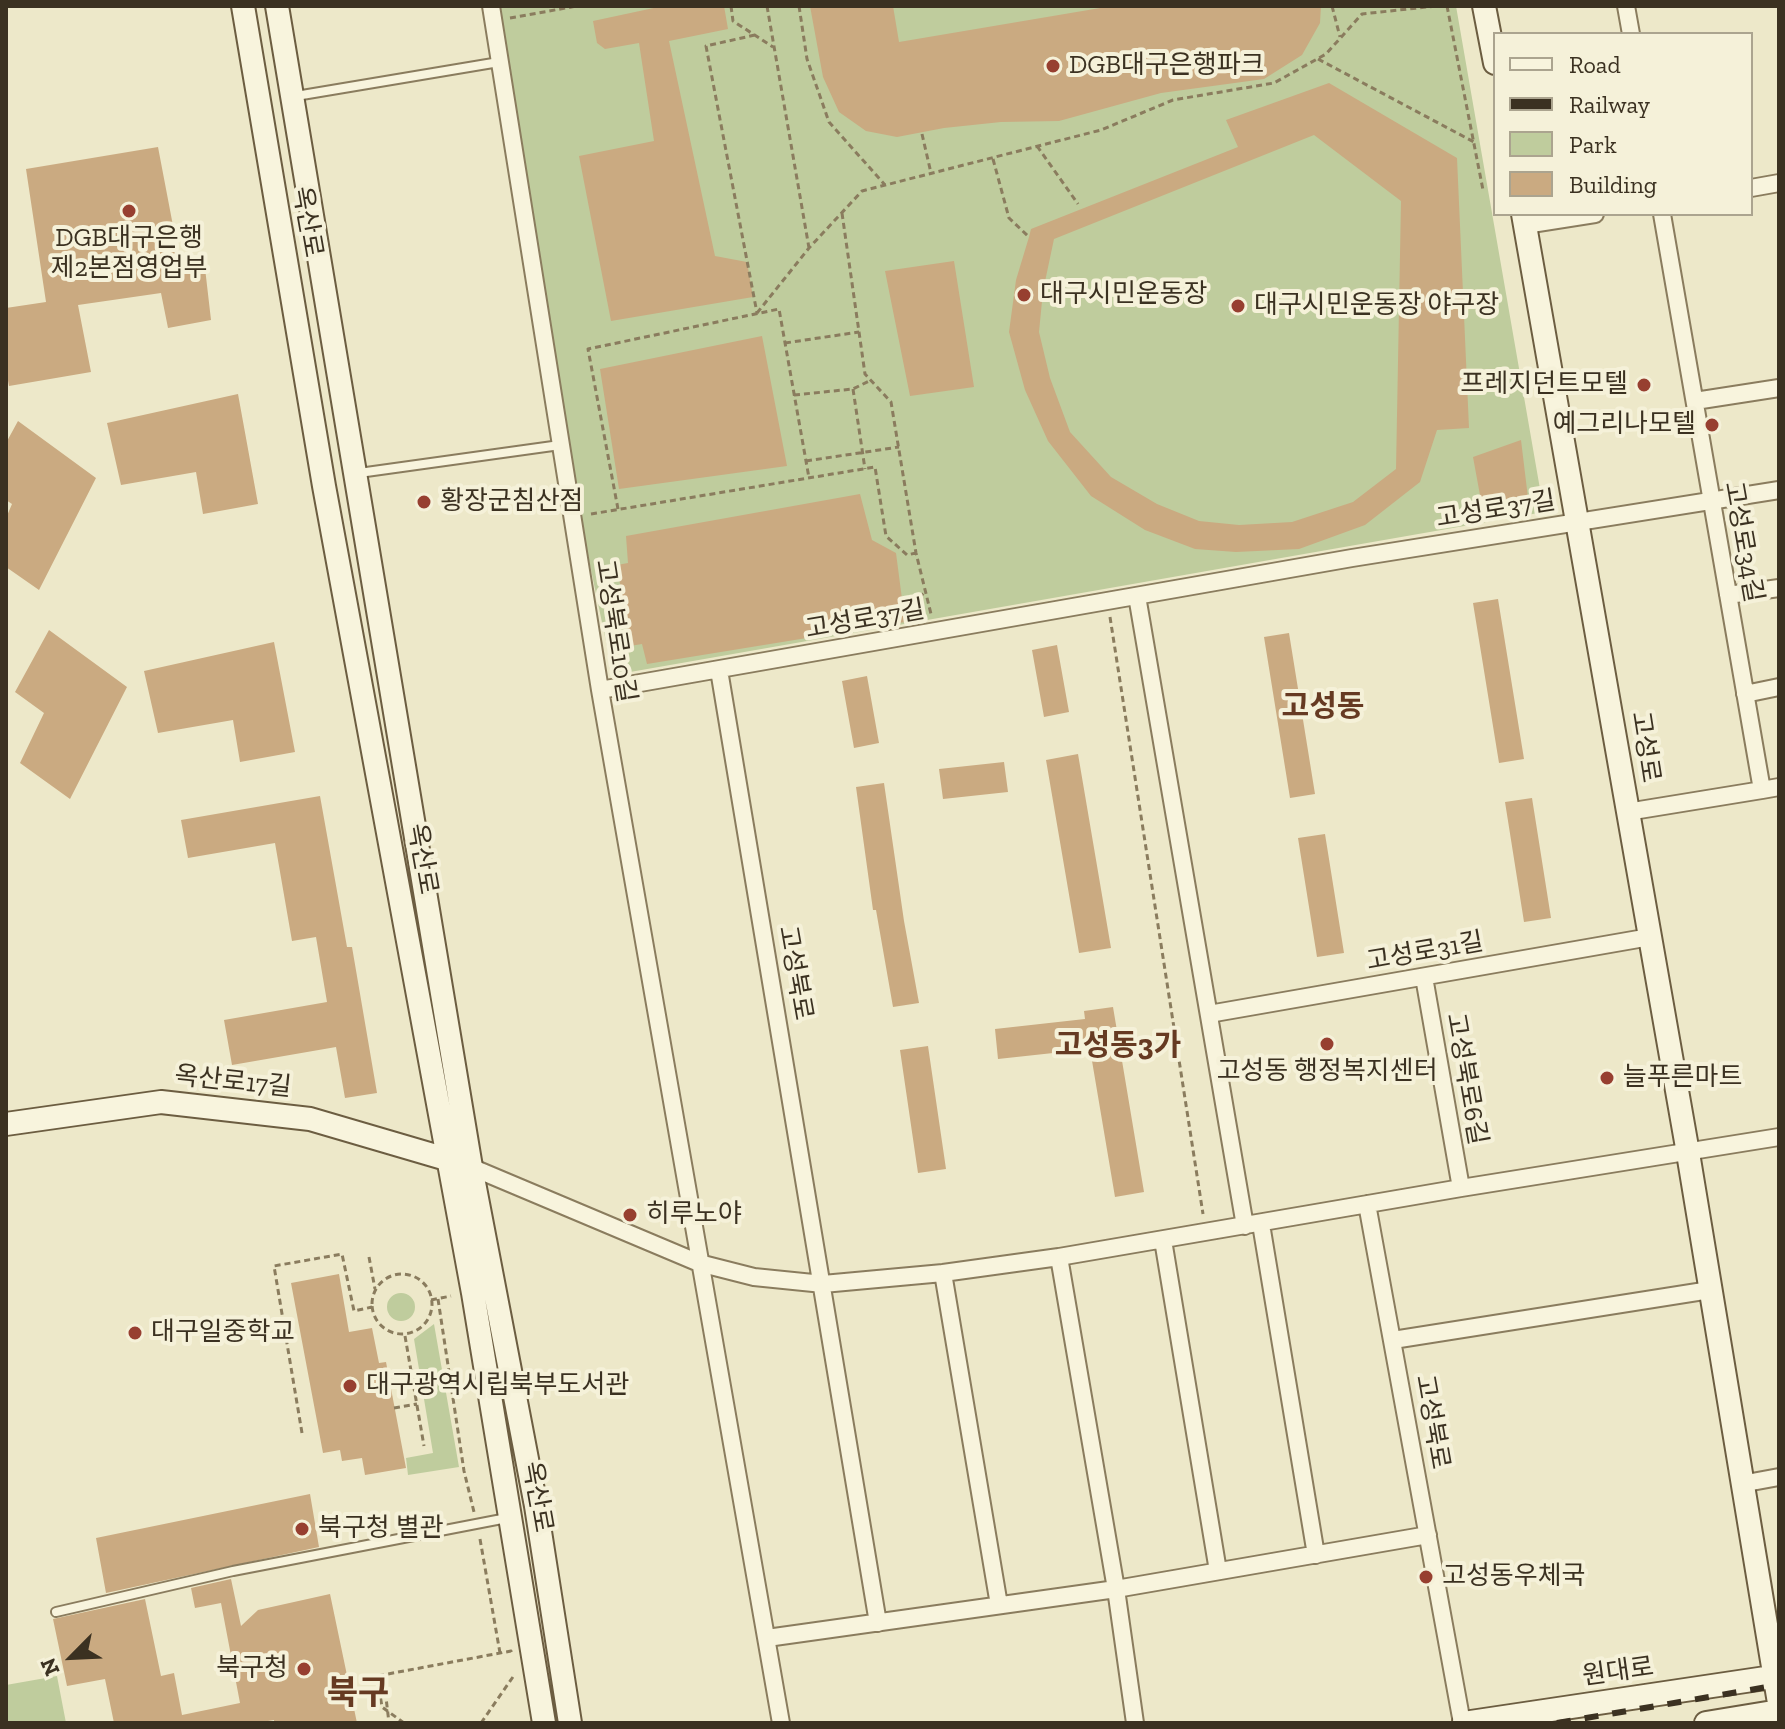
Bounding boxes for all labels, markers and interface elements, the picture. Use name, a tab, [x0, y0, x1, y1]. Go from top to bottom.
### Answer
legend	[1493, 32, 1753, 216]
place label: DGB대구은행파크	[1069, 50, 1265, 82]
text: Road	[1569, 50, 1621, 79]
marker: DGB대구은행파크	[1044, 57, 1062, 75]
text: Railway	[1569, 90, 1650, 119]
text: Park	[1569, 130, 1617, 159]
text: Building	[1569, 170, 1657, 199]
street label: 옥산로	[285, 184, 329, 260]
marker: DGB대구은행 제2본점영업부	[120, 202, 138, 220]
place label: DGB대구은행 제2본점영업부	[51, 223, 207, 284]
place label: 대구시민운동장	[1040, 279, 1207, 311]
marker: 대구시민운동장	[1015, 286, 1033, 304]
place label: 대구시민운동장 야구장	[1254, 290, 1499, 322]
marker: 대구시민운동장 야구장	[1229, 297, 1247, 315]
place label: 프레지던트모텔	[1461, 369, 1628, 401]
marker: 프레지던트모텔	[1635, 376, 1653, 394]
place label: 예그리나모텔	[1552, 409, 1696, 441]
marker: 예그리나모텔	[1703, 416, 1721, 434]
street label: 고성로34길	[1717, 479, 1769, 605]
street label: 고성로37길	[1434, 485, 1558, 535]
place label: 황장군침산점	[440, 486, 584, 518]
marker: 황장군침산점	[415, 493, 433, 511]
street label: 고성북로10길	[588, 557, 642, 705]
street label: 고성로37길	[803, 594, 927, 646]
district label: 고성동	[1282, 689, 1364, 725]
street label: 고성로	[1624, 709, 1666, 785]
street label: 옥산로	[400, 821, 444, 897]
street label: 고성북로	[771, 923, 819, 1023]
street label: 고성로31길	[1364, 926, 1486, 978]
street label: 고성북로6길	[1439, 1011, 1493, 1147]
district label: 고성동3가	[1055, 1028, 1181, 1064]
marker: 고성동 행정복지센터	[1318, 1035, 1336, 1053]
place label: 고성동 행정복지센터	[1216, 1056, 1438, 1088]
street label: 옥산로17길	[173, 1060, 293, 1104]
place label: 늘푸른마트	[1623, 1062, 1743, 1094]
marker: 늘푸른마트	[1598, 1069, 1616, 1087]
place label: 히루노야	[646, 1199, 742, 1231]
marker: 히루노야	[621, 1206, 639, 1224]
place label: 대구일중학교	[151, 1317, 295, 1349]
marker: 대구일중학교	[126, 1324, 144, 1342]
place label: 대구광역시립북부도서관	[366, 1370, 629, 1402]
street label: 고성북로	[1408, 1372, 1456, 1472]
marker: 대구광역시립북부도서관	[341, 1377, 359, 1395]
street label: 옥산로	[515, 1459, 559, 1535]
place label: 북구청 별관	[318, 1513, 444, 1545]
marker: 북구청 별관	[293, 1520, 311, 1538]
place label: 고성동우체국	[1442, 1561, 1586, 1593]
marker: 고성동우체국	[1417, 1568, 1435, 1586]
north arrow	[32, 1617, 112, 1697]
street label: 원대로	[1580, 1652, 1656, 1692]
place label: 북구청	[216, 1653, 288, 1685]
text: N	[34, 1654, 65, 1680]
marker: 북구청	[295, 1660, 313, 1678]
district label: 북구	[327, 1674, 389, 1714]

